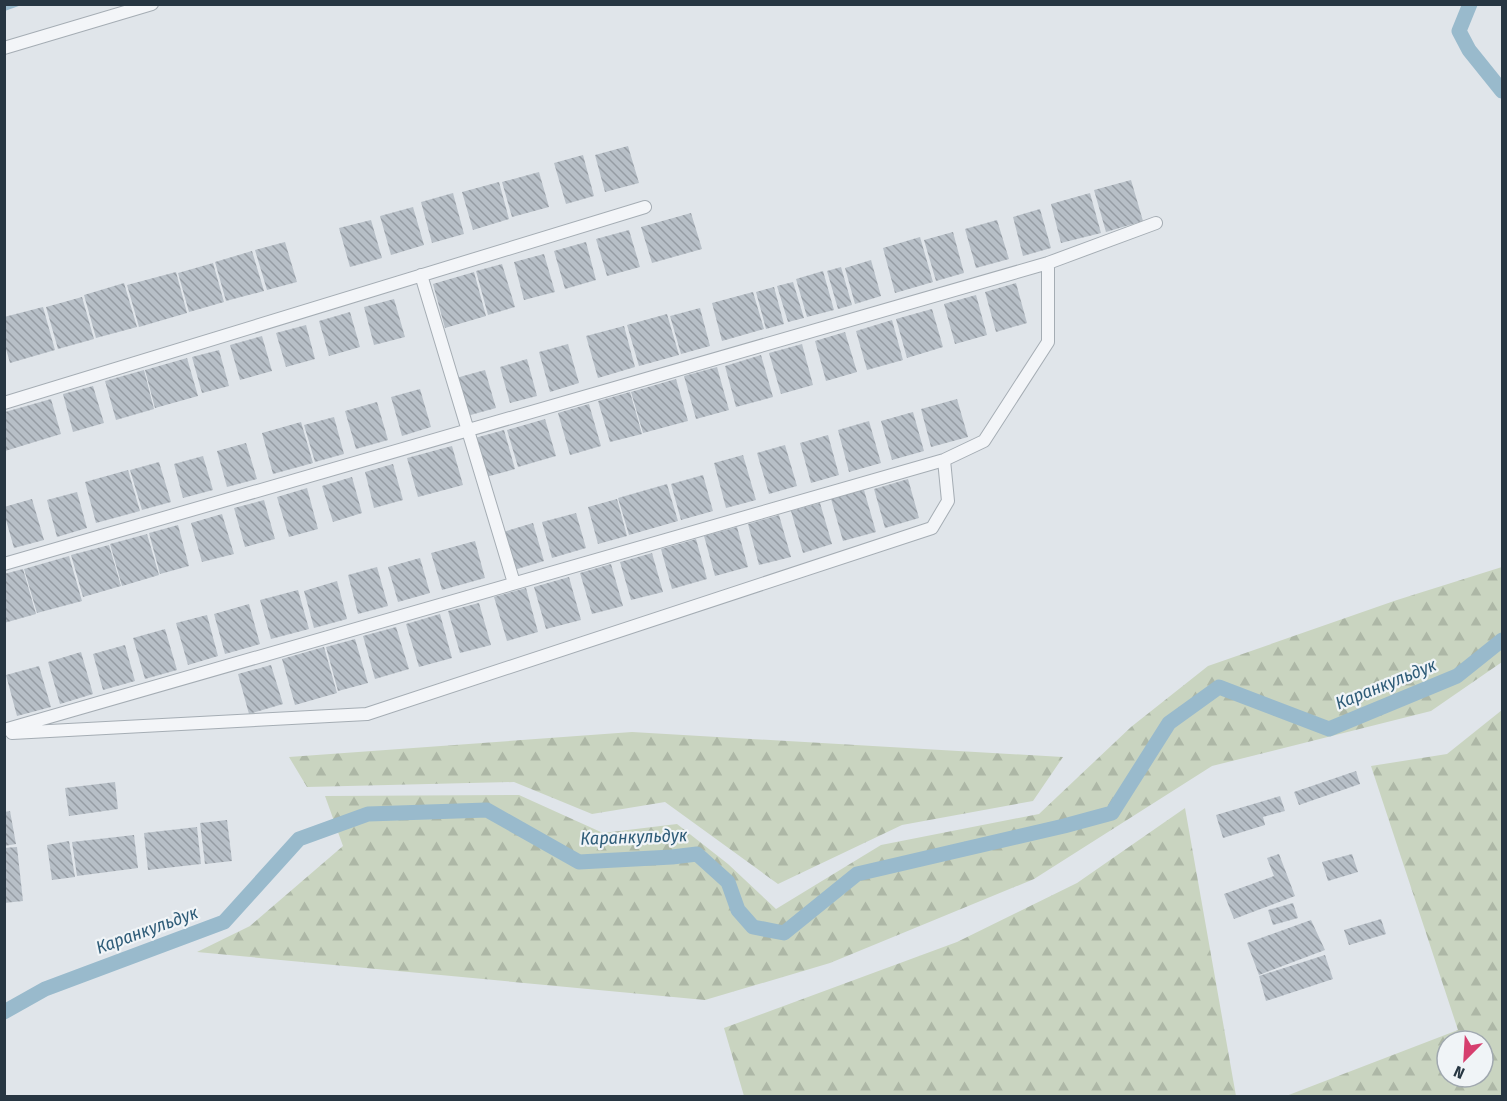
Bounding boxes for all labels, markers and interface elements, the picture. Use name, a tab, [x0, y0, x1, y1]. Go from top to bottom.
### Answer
water label: Каранкульдук	[1332, 654, 1440, 714]
water label: Каранкульдук	[580, 824, 688, 850]
water label: Каранкульдук	[93, 901, 201, 959]
north arrow	[1435, 1029, 1495, 1089]
text: N	[1451, 1062, 1467, 1083]

